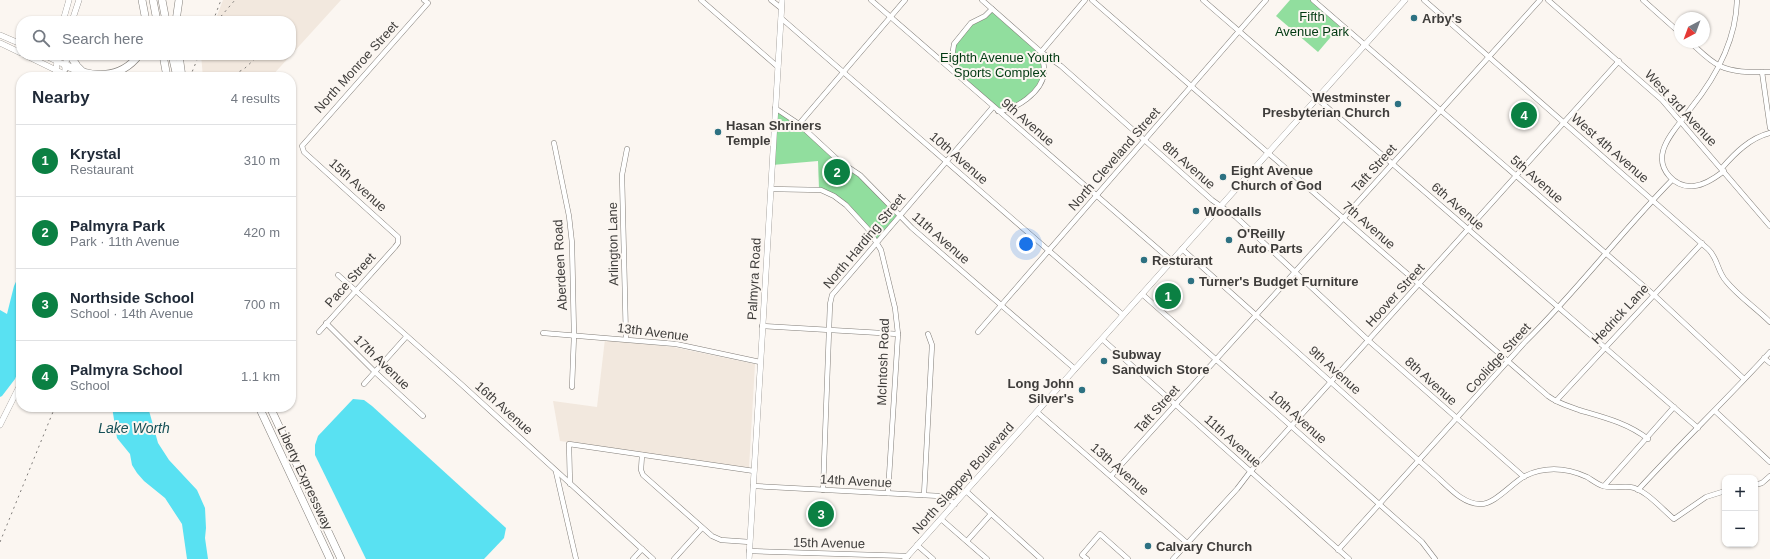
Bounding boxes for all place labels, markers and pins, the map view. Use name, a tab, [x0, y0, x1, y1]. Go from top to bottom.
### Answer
place label: Arby's	[1422, 11, 1462, 26]
marker: Arby's	[1409, 13, 1419, 23]
place label: Westminster Presbyterian Church	[1262, 90, 1390, 120]
marker: Westminster Presbyterian Church	[1393, 99, 1403, 109]
pin: 4	[1511, 100, 1537, 130]
place label: Hasan Shriners Temple	[726, 118, 821, 148]
marker: Hasan Shriners Temple	[713, 127, 723, 137]
pin: 2	[824, 157, 850, 187]
place label: Eight Avenue Church of God	[1231, 163, 1322, 193]
marker: Eight Avenue Church of God	[1218, 172, 1228, 182]
place label: Woodalls	[1204, 204, 1262, 219]
marker: Woodalls	[1191, 206, 1201, 216]
place label: O'Reilly Auto Parts	[1237, 226, 1303, 256]
marker: O'Reilly Auto Parts	[1224, 235, 1234, 245]
place label: Resturant	[1152, 253, 1213, 268]
marker: Resturant	[1139, 255, 1149, 265]
place label: Turner's Budget Furniture	[1199, 274, 1359, 289]
marker: Turner's Budget Furniture	[1186, 276, 1196, 286]
pin: 1	[1155, 281, 1181, 311]
place label: Subway Sandwich Store	[1112, 347, 1210, 377]
marker: Subway Sandwich Store	[1099, 356, 1109, 366]
place label: Long John Silver's	[1008, 376, 1074, 406]
marker: Long John Silver's	[1077, 385, 1087, 395]
pin: 3	[808, 499, 834, 529]
place label: Calvary Church	[1156, 539, 1252, 554]
marker: Calvary Church	[1143, 541, 1153, 551]

